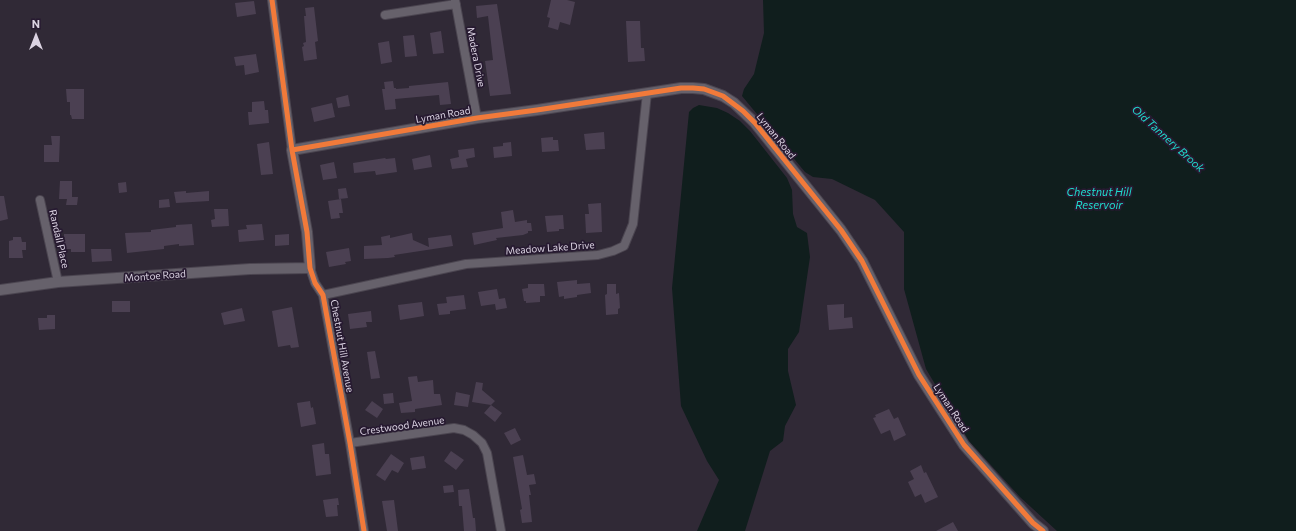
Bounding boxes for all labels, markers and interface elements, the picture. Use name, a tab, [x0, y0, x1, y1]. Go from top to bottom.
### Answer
north arrow	[16, 16, 56, 56]
text: N	[32, 17, 40, 30]
street label: Madera Drive	[464, 26, 488, 88]
water label: Old Tannery Brook	[1129, 103, 1207, 175]
street label: Lyman Road	[415, 104, 471, 126]
street label: Lyman Road	[754, 111, 798, 161]
water label: Chestnut Hill Reservoir	[1067, 185, 1131, 211]
street label: Randall Place	[46, 208, 72, 270]
street label: Meadow Lake Drive	[505, 239, 595, 257]
street label: Montoe Road	[124, 268, 186, 284]
street label: Chestnut Hill Avenue	[328, 299, 356, 393]
street label: Lyman Road	[931, 381, 971, 435]
street label: Crestwood Avenue	[359, 414, 445, 438]

